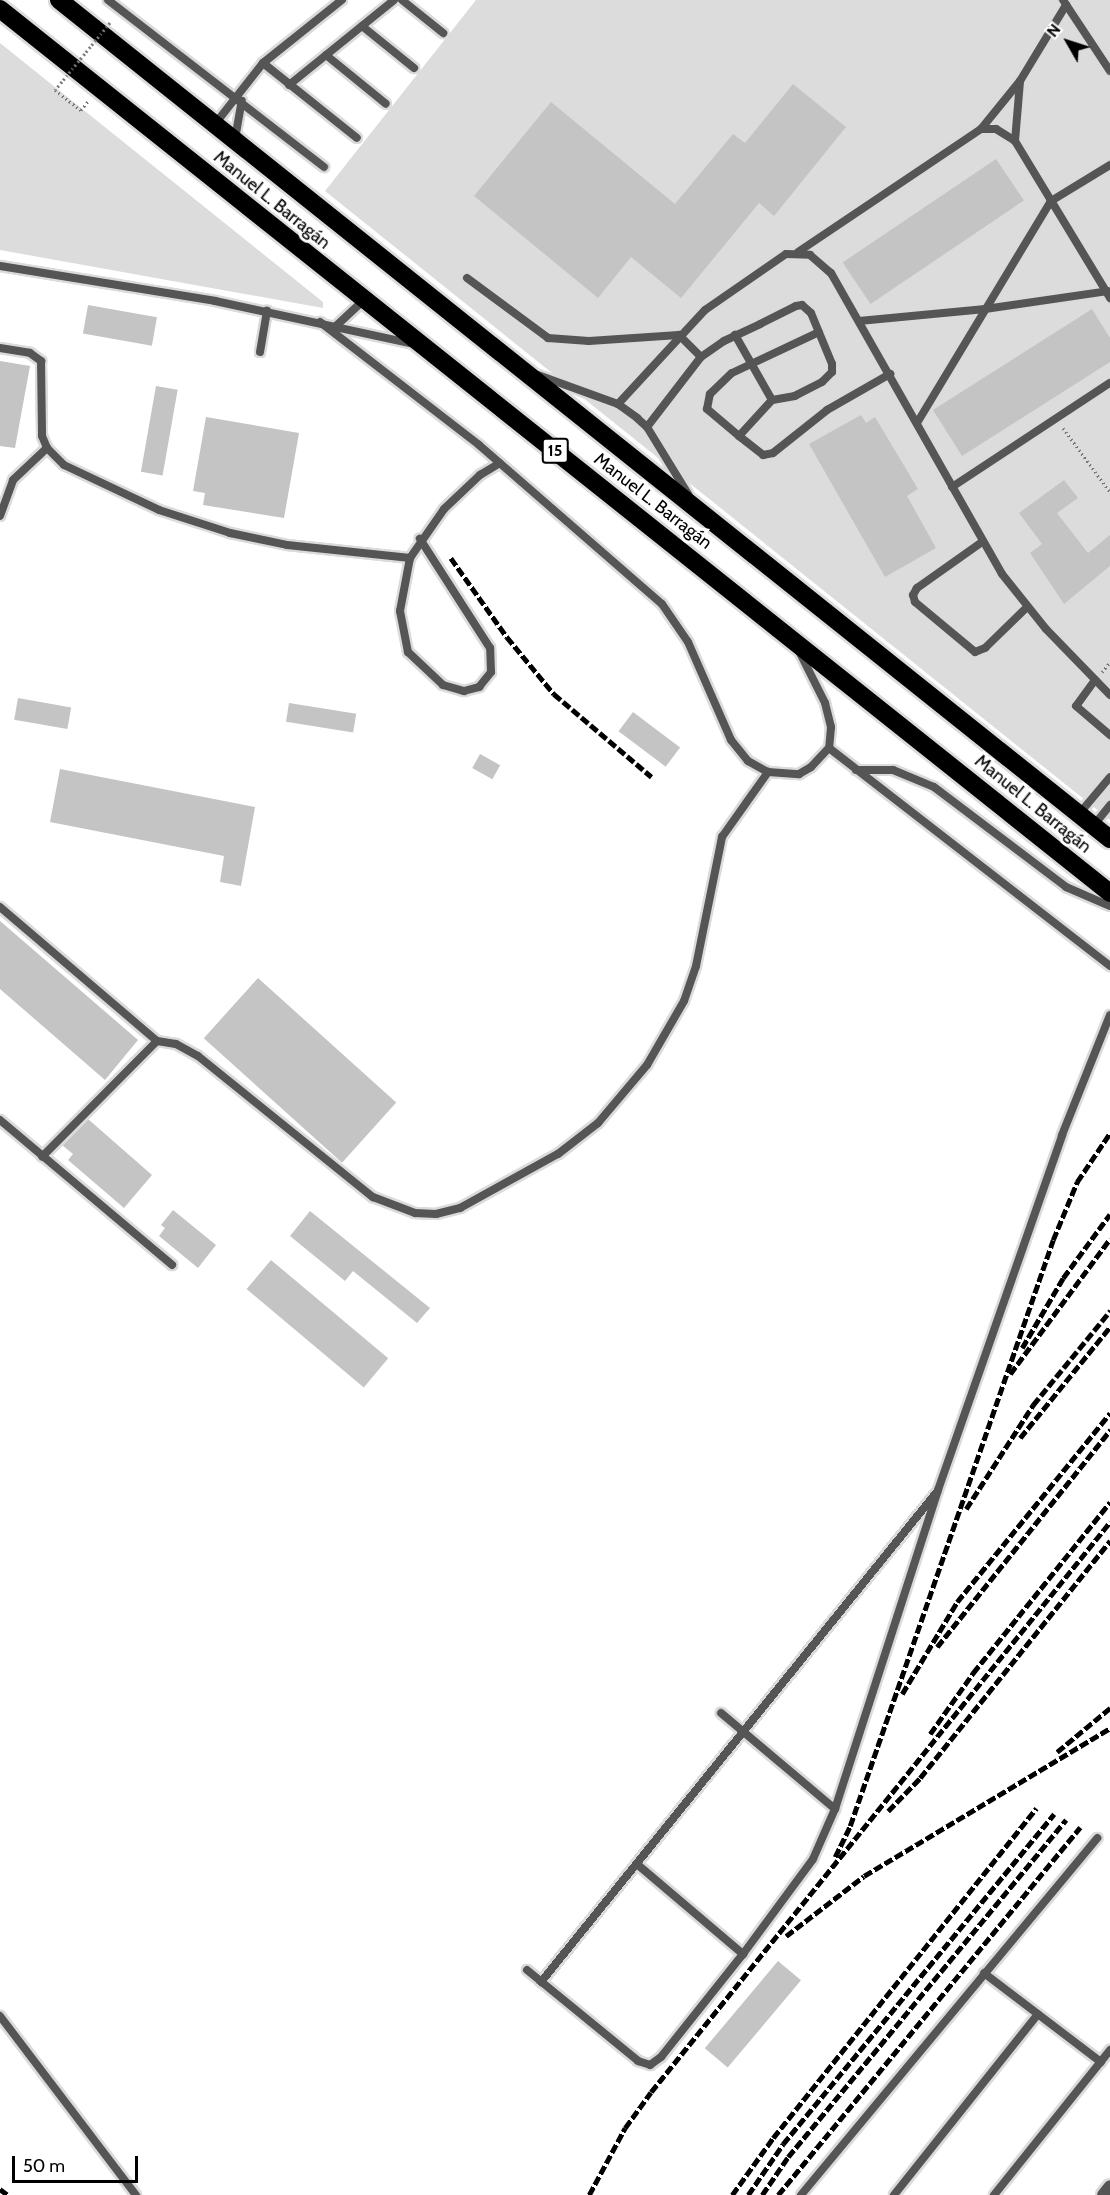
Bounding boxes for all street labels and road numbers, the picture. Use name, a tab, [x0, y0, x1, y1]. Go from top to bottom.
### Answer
street label: Manuel L. Barragán	[209, 146, 335, 254]
road number: 15	[542, 438, 568, 464]
street label: Manuel L. Barragán	[590, 448, 716, 554]
street label: Manuel L. Barragán	[970, 750, 1096, 858]

